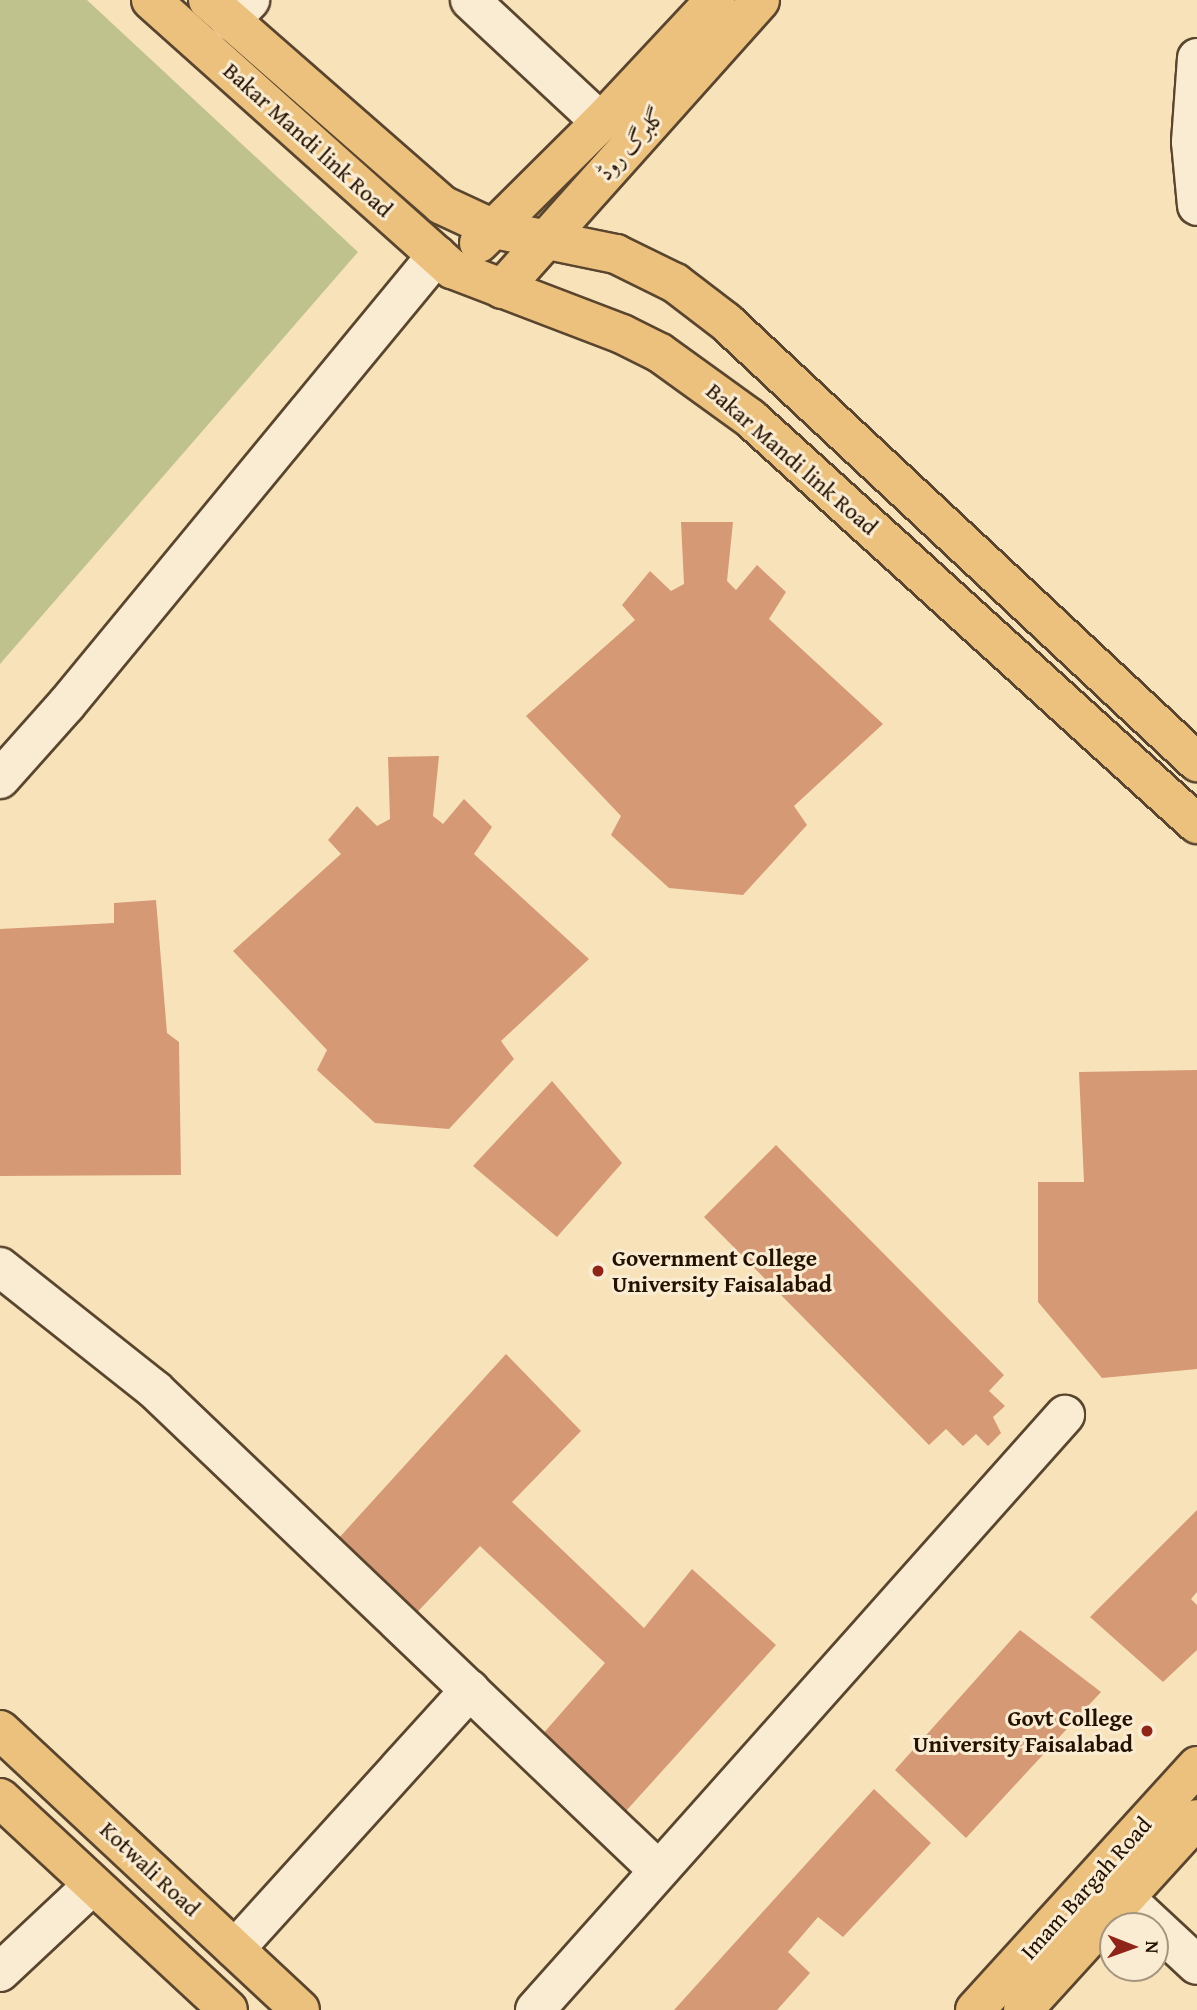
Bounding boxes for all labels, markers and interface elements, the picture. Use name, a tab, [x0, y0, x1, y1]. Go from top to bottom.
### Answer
street label: Bakar Mandi link Road	[218, 57, 398, 223]
street label: گلبرگ روڈ	[591, 102, 671, 186]
street label: Bakar Mandi link Road	[701, 377, 883, 541]
place label: Government College University Faisalabad	[612, 1244, 832, 1298]
marker: Government College University Faisalabad	[590, 1263, 606, 1279]
place label: Govt College University Faisalabad	[913, 1704, 1133, 1758]
marker: Govt College University Faisalabad	[1139, 1723, 1155, 1739]
street label: Imam Bargah Road	[1015, 1811, 1157, 1965]
street label: Kotwali Road	[94, 1816, 206, 1922]
north arrow	[1099, 1912, 1169, 1982]
text: N	[1139, 1941, 1167, 1954]

